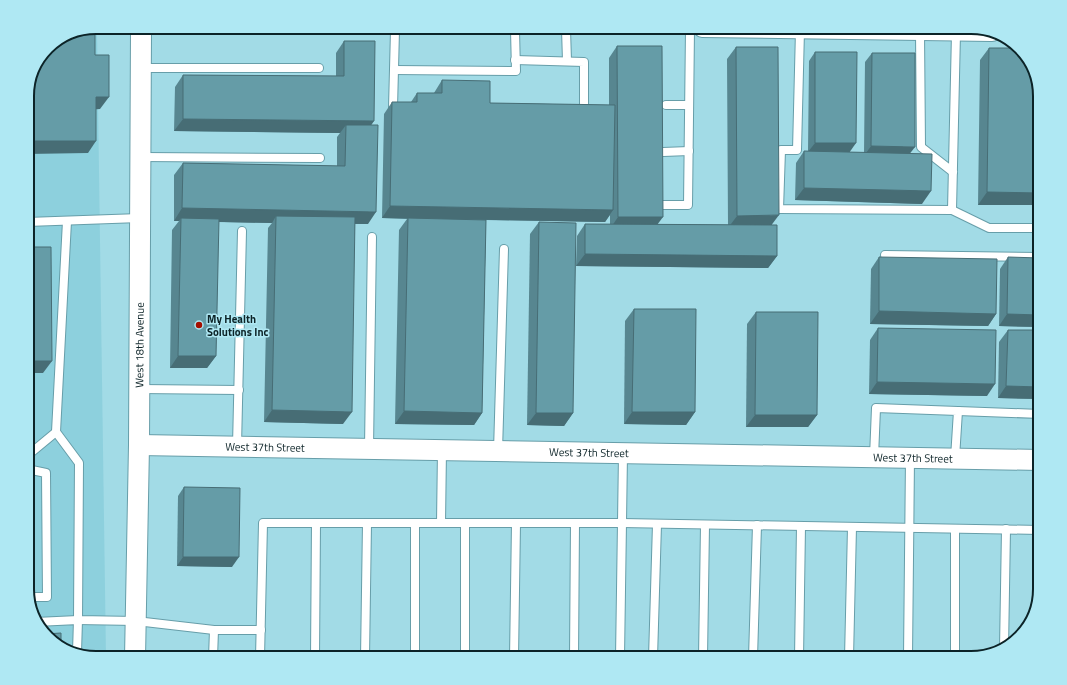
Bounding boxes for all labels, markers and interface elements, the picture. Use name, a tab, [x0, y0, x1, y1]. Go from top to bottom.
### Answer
street label: West 18th Avenue	[131, 302, 148, 388]
place label: My Health Solutions Inc	[207, 311, 269, 340]
marker: My Health Solutions Inc	[194, 320, 204, 330]
street label: West 37th Street	[225, 438, 305, 456]
street label: West 37th Street	[549, 444, 629, 461]
street label: West 37th Street	[873, 449, 953, 467]

